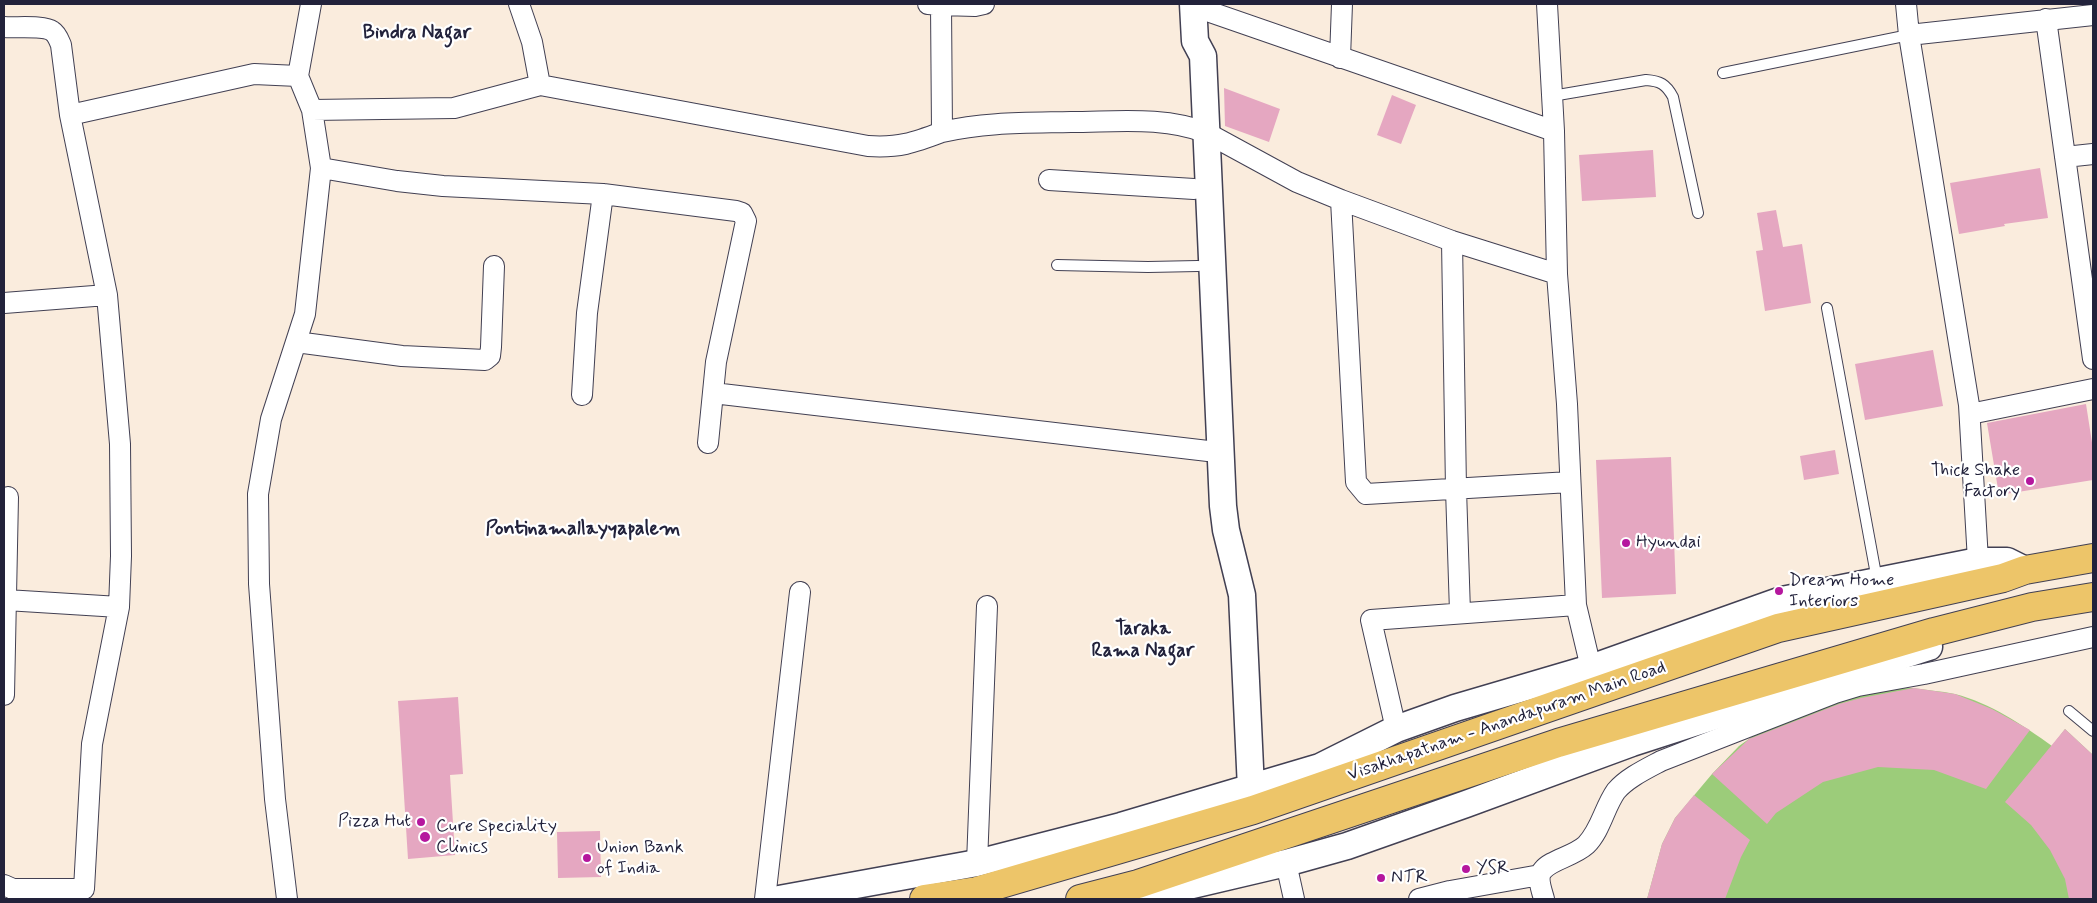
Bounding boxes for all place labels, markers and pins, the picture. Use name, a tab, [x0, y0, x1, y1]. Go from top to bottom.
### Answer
place label: Thick Shake Factory	[1931, 460, 2020, 502]
marker: Thick Shake Factory	[2024, 475, 2036, 487]
place label: Hyundai	[1636, 532, 1701, 554]
marker: Hyundai	[1620, 537, 1632, 549]
place label: Dream Home Interiors	[1789, 570, 1894, 612]
marker: Dream Home Interiors	[1773, 585, 1785, 597]
place label: Pizza Hut	[338, 811, 411, 833]
marker: Pizza Hut	[415, 816, 427, 828]
place label: Cure Speciality Clinics	[436, 816, 557, 859]
marker: Cure Speciality Clinics	[418, 830, 432, 844]
place label: Union Bank of India	[597, 837, 684, 880]
marker: Union Bank of India	[581, 852, 593, 864]
place label: YSR	[1476, 858, 1509, 880]
marker: YSR	[1460, 863, 1472, 875]
place label: NTR	[1391, 867, 1428, 889]
marker: NTR	[1375, 872, 1387, 884]

